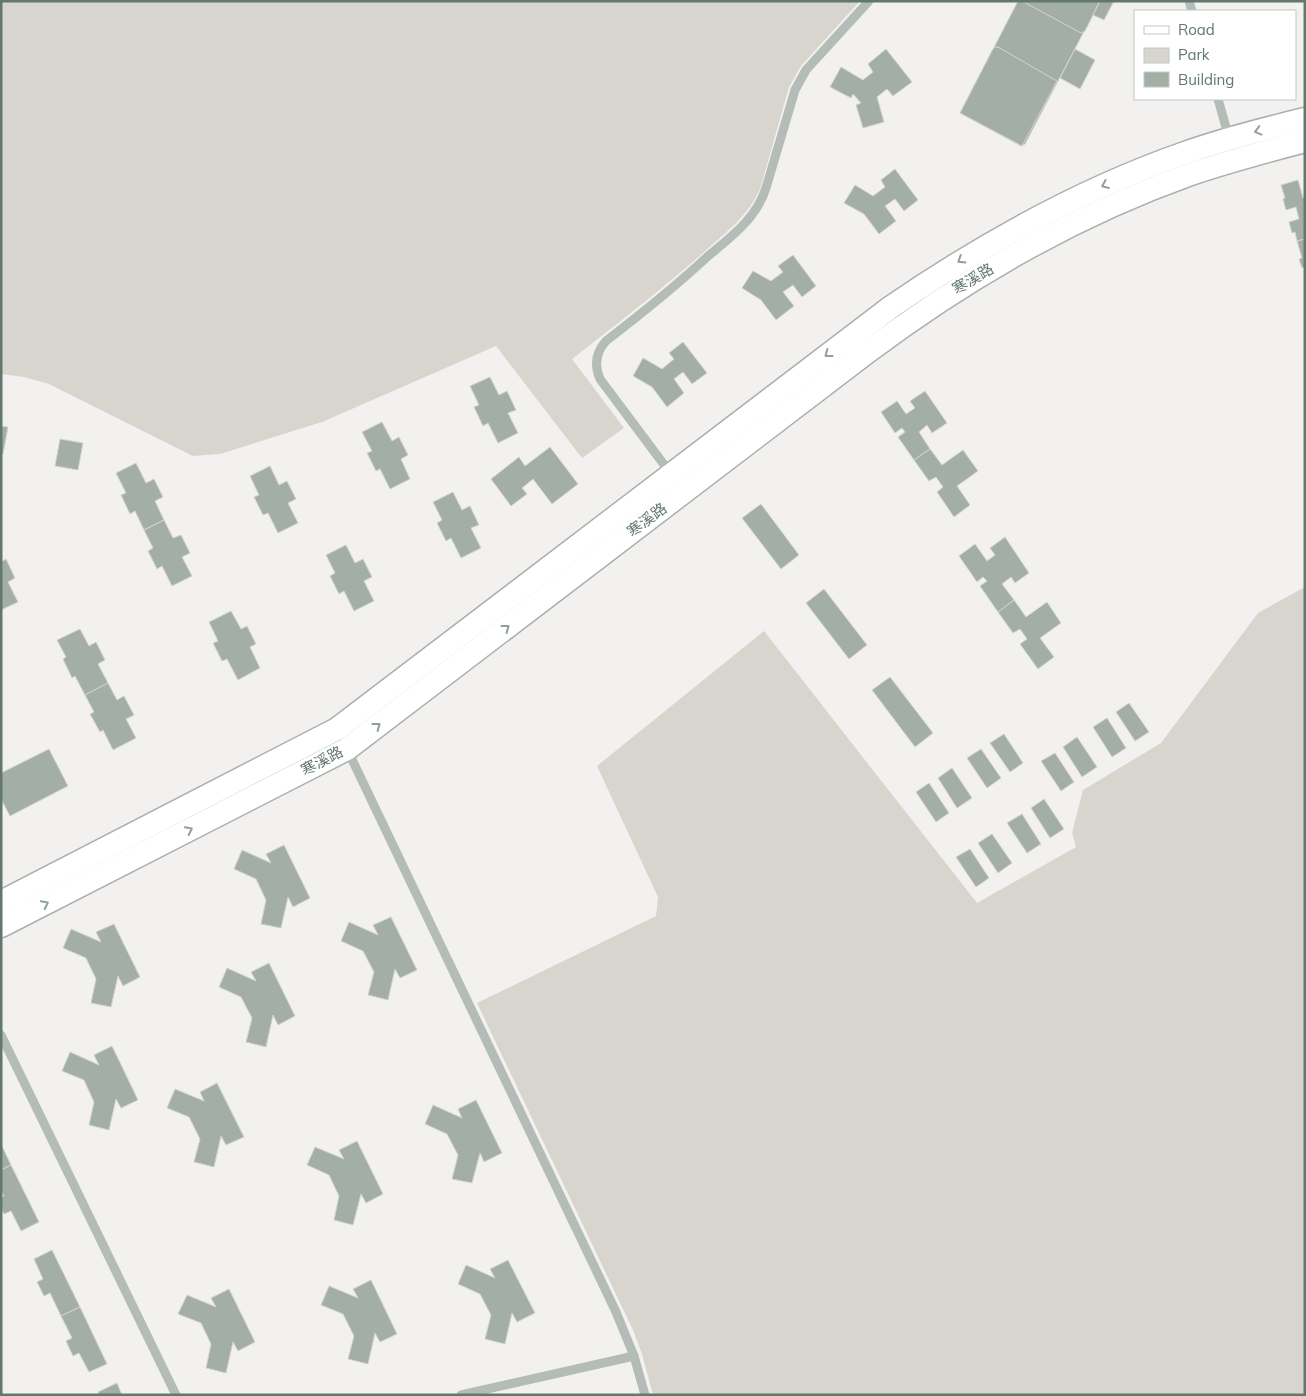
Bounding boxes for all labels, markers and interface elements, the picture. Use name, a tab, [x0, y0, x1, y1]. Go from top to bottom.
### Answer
legend	[1134, 10, 1296, 100]
text: Road	[1178, 20, 1215, 39]
text: Park	[1178, 45, 1210, 64]
text: Building	[1178, 70, 1234, 89]
one-way arrow	[1253, 125, 1262, 136]
one-way arrow	[1101, 179, 1109, 189]
one-way arrow	[957, 254, 966, 264]
street label: 寒溪路	[949, 259, 997, 298]
one-way arrow	[824, 348, 834, 357]
street label: 寒溪路	[623, 498, 670, 541]
one-way arrow	[500, 625, 509, 633]
one-way arrow	[371, 723, 381, 732]
street label: 寒溪路	[297, 742, 346, 780]
one-way arrow	[184, 826, 193, 836]
one-way arrow	[39, 900, 48, 910]

